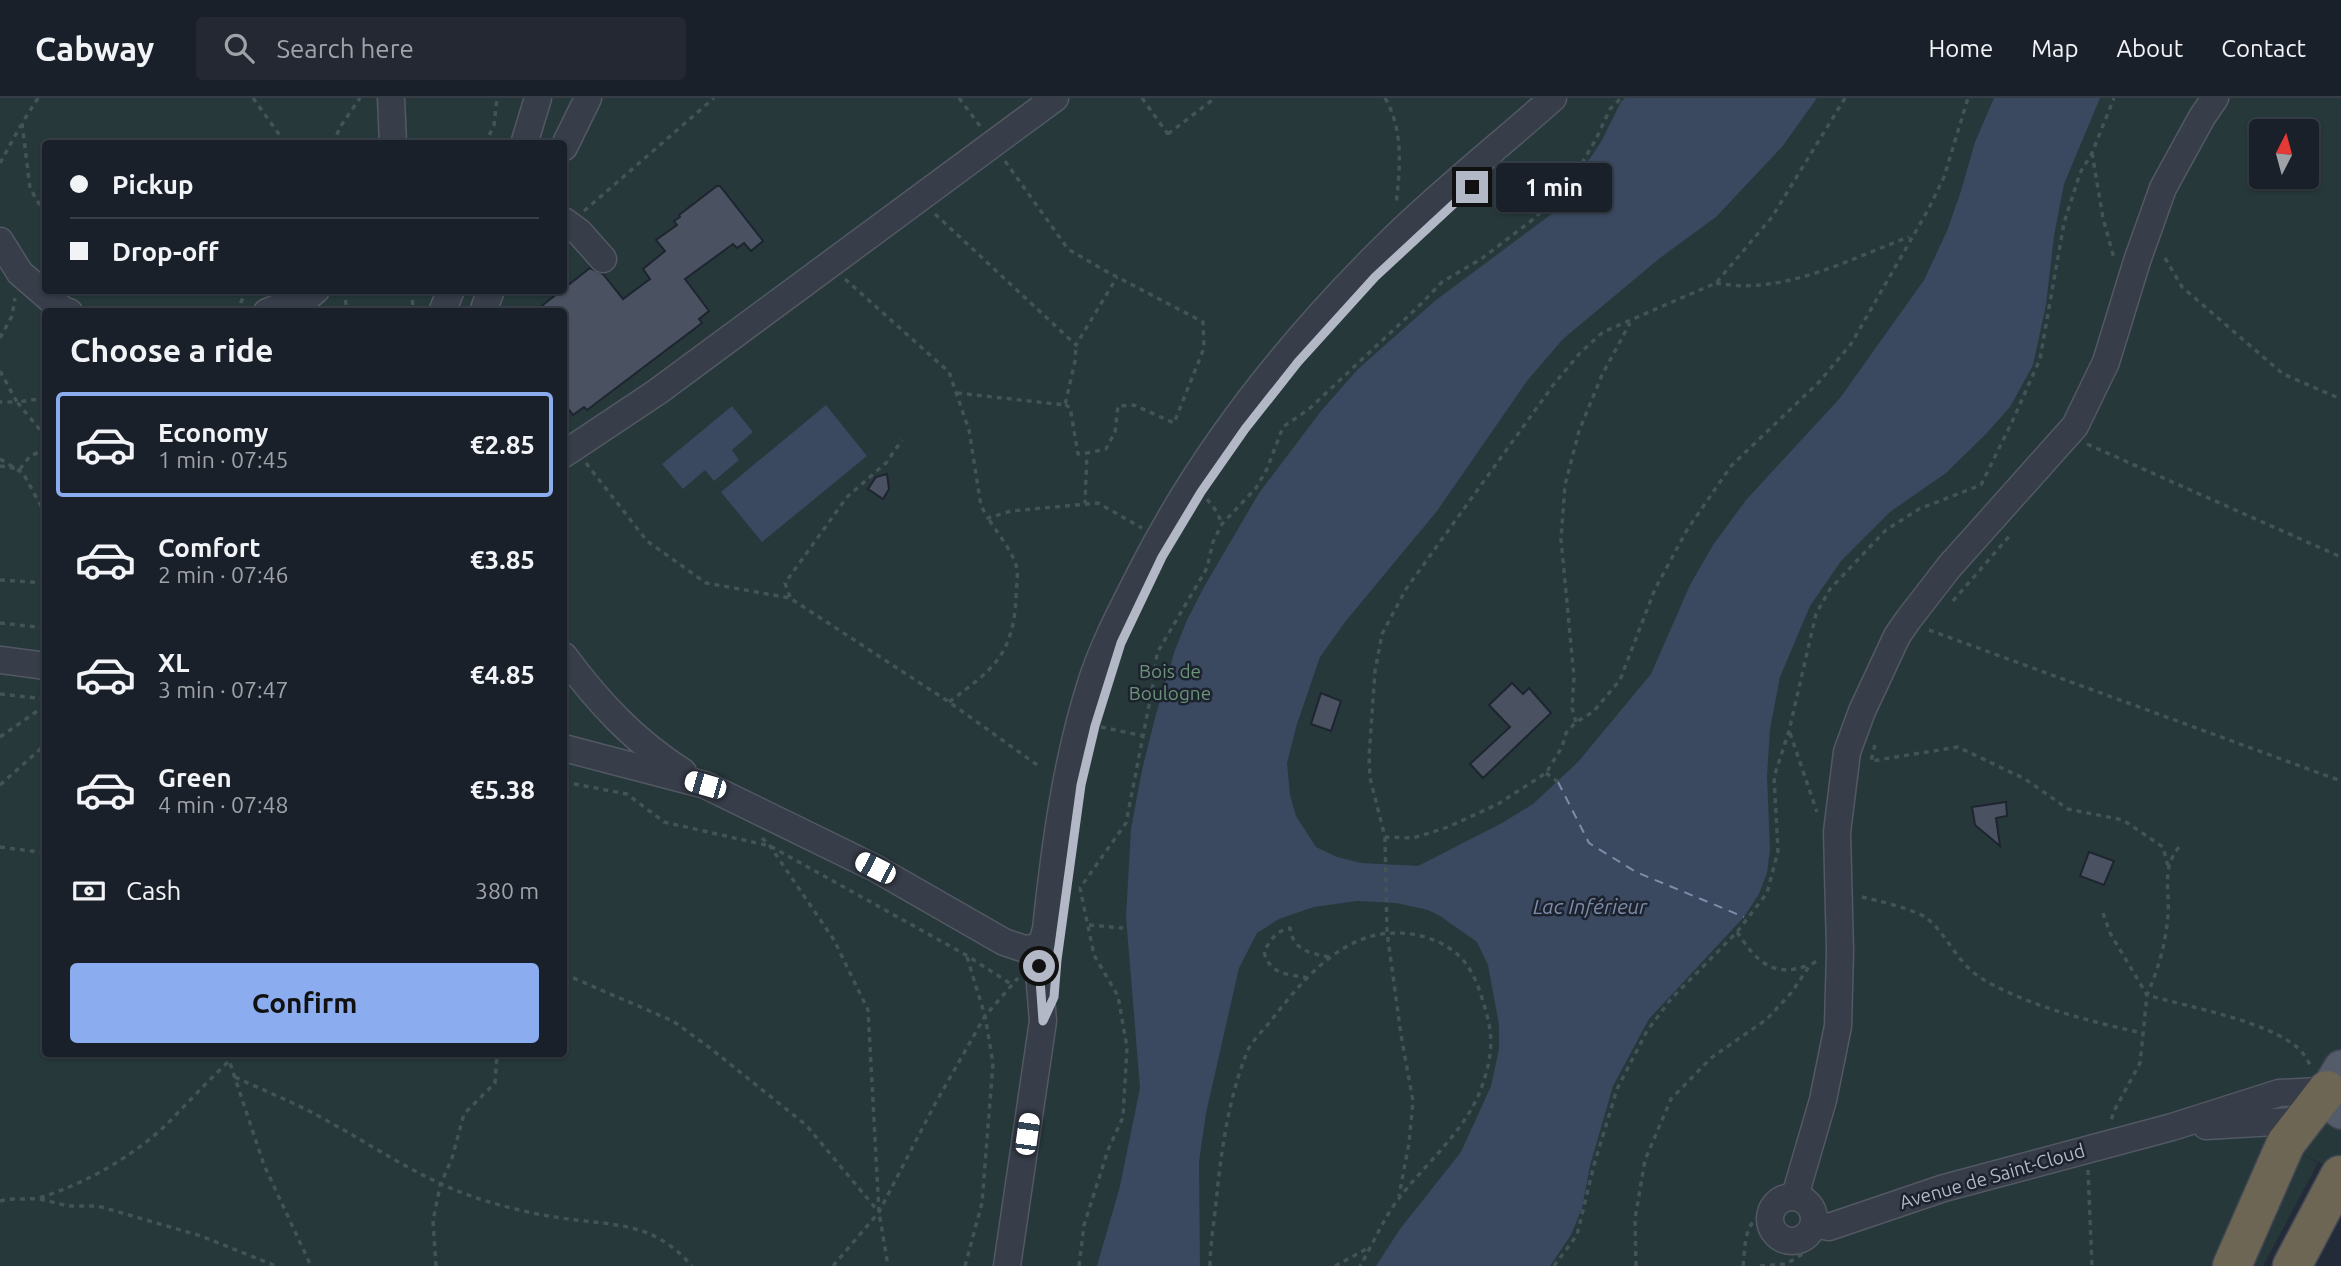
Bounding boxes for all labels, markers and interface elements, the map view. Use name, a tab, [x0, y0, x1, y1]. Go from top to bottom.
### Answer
search box	[196, 17, 686, 80]
icon: search	[220, 29, 258, 67]
text: Cabway	[35, 30, 154, 67]
text: Search here	[276, 34, 414, 63]
text: Home	[1928, 35, 1993, 62]
text: Map	[2031, 35, 2078, 62]
text: About	[2116, 35, 2183, 62]
text: Contact	[2221, 35, 2306, 62]
north arrow	[2249, 119, 2319, 189]
map controls	[2249, 119, 2319, 189]
callout: 1 min	[1496, 162, 1612, 212]
text: Pickup	[112, 170, 194, 199]
route end	[1456, 171, 1488, 203]
text: 1 min	[1525, 175, 1583, 200]
text: Drop-off	[112, 237, 219, 266]
text: Choose a ride	[70, 332, 273, 368]
icon: car	[74, 413, 137, 476]
text: Economy	[158, 418, 268, 447]
text: €2.85	[470, 430, 535, 459]
text: 1 min · 07:45	[158, 447, 289, 472]
icon: car	[74, 528, 137, 591]
text: Comfort	[158, 533, 261, 562]
text: €3.85	[470, 545, 535, 574]
text: 2 min · 07:46	[158, 562, 289, 587]
icon: car	[74, 643, 137, 706]
text: XL	[158, 648, 189, 677]
text: €4.85	[470, 660, 535, 689]
park label: Bois de Boulogne	[1129, 660, 1211, 704]
text: 3 min · 07:47	[158, 677, 289, 702]
icon: car	[74, 758, 137, 821]
text: Green	[158, 763, 232, 792]
car	[682, 769, 729, 801]
text: €5.38	[470, 775, 535, 804]
text: 4 min · 07:48	[158, 792, 289, 817]
car	[852, 849, 899, 887]
icon: cash	[70, 872, 108, 910]
text: Cash	[126, 876, 181, 905]
text: 380 m	[475, 878, 539, 903]
water label: Lac Inférieur	[1533, 894, 1648, 918]
route start	[1023, 950, 1055, 982]
button: Confirm	[70, 963, 539, 1043]
car	[1014, 1112, 1041, 1156]
street label: Avenue de Saint-Cloud	[1897, 1139, 2087, 1213]

